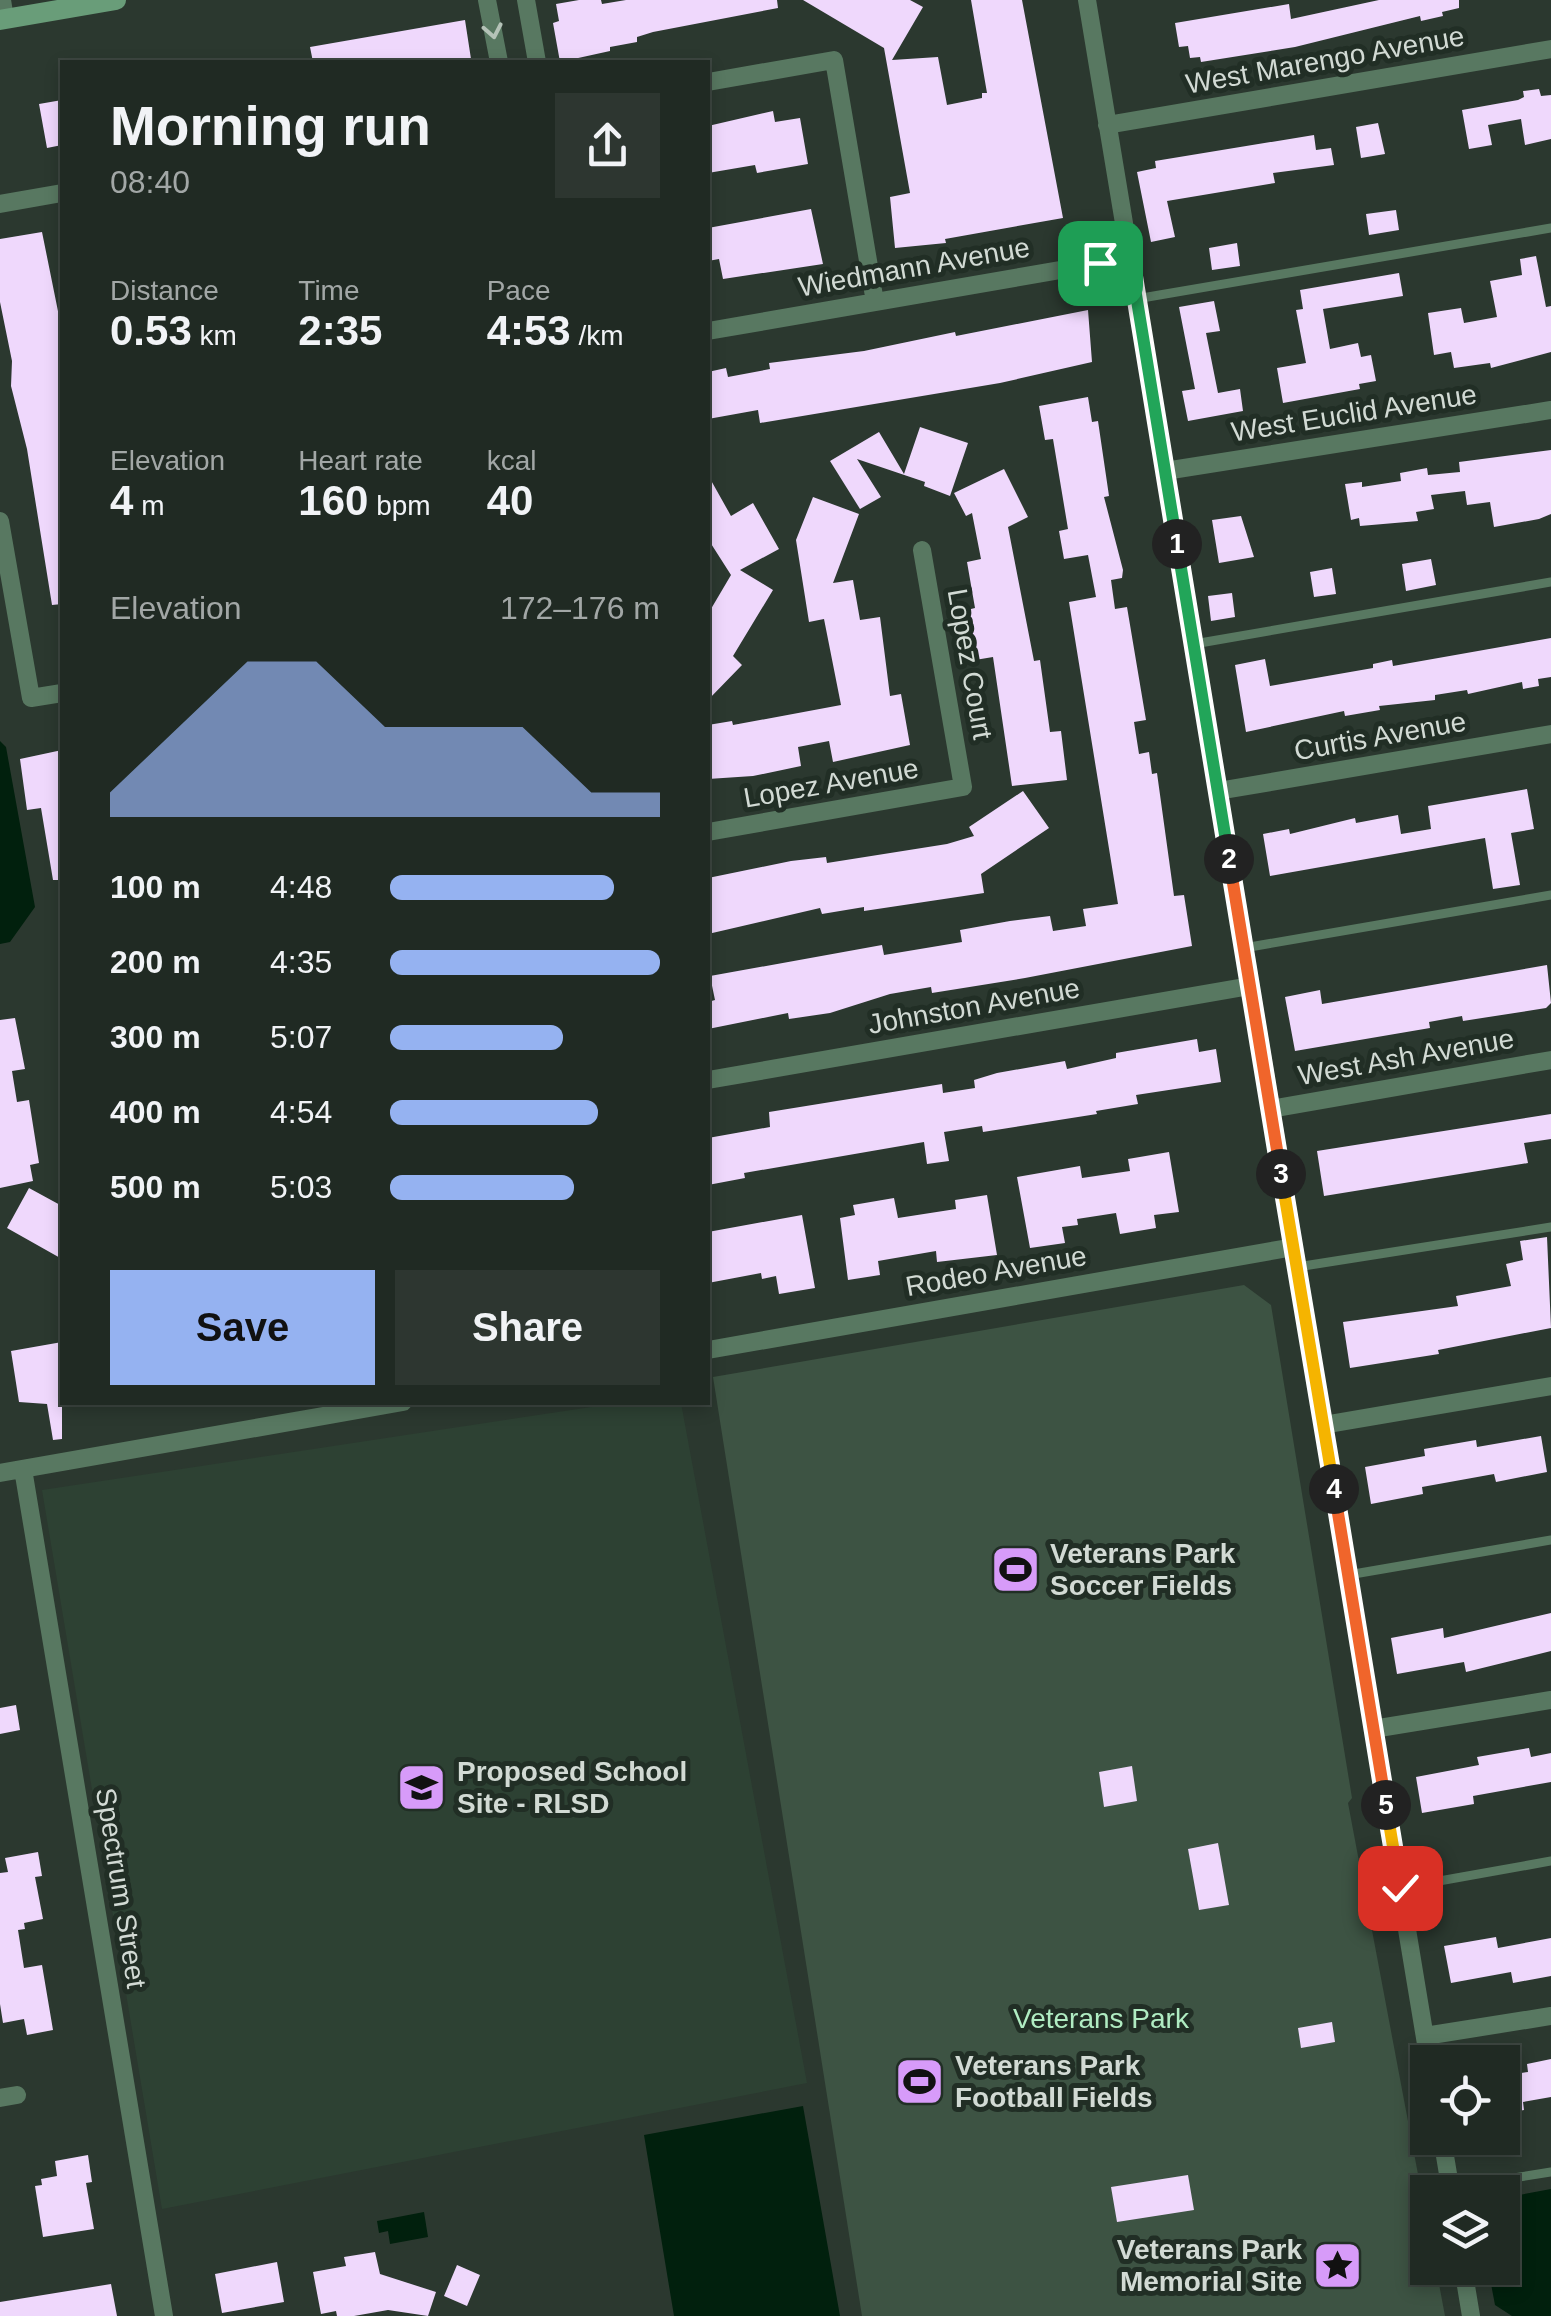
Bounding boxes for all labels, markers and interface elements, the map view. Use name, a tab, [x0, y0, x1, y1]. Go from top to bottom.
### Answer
street label: West Marengo Avenue	[1183, 20, 1467, 100]
one-way arrow	[482, 23, 503, 39]
button: share	[555, 93, 660, 198]
text: Morning run	[110, 95, 431, 157]
text: 08:40	[110, 164, 190, 200]
pin	[1058, 221, 1143, 306]
street label: Wiedmann Avenue	[796, 231, 1032, 303]
icon: arrive	[1073, 236, 1128, 291]
text: Distance	[110, 275, 219, 306]
text: Time	[298, 275, 360, 306]
text: Pace	[487, 275, 550, 306]
text: 0.53	[110, 307, 192, 354]
text: 2:35	[298, 307, 382, 354]
text: 4:53	[487, 307, 571, 354]
text: km	[192, 320, 237, 351]
text: /km	[571, 320, 624, 351]
street label: West Euclid Avenue	[1229, 378, 1479, 448]
text: Elevation	[110, 445, 225, 476]
text: Heart rate	[298, 445, 423, 476]
text: kcal	[487, 445, 536, 476]
text: 4	[110, 477, 133, 524]
text: 160	[298, 477, 368, 524]
text: 40	[487, 477, 533, 524]
text: m	[133, 490, 164, 521]
text: bpm	[368, 490, 431, 521]
pin: 1	[1152, 519, 1202, 569]
text: 1	[1169, 528, 1185, 559]
street label: Lopez Court	[941, 586, 999, 742]
text: Elevation	[110, 590, 242, 626]
text: 172–176 m	[500, 590, 660, 626]
street label: Curtis Avenue	[1292, 706, 1468, 766]
street label: Lopez Avenue	[741, 752, 921, 814]
pin: 2	[1204, 834, 1254, 884]
text: 2	[1221, 843, 1237, 874]
text: 100 m	[110, 869, 201, 905]
text: 4:48	[270, 869, 332, 905]
text: 200 m	[110, 944, 201, 980]
text: 4:35	[270, 944, 332, 980]
street label: Johnston Avenue	[866, 972, 1082, 1040]
text: 300 m	[110, 1019, 201, 1055]
text: 5:07	[270, 1019, 332, 1055]
street label: West Ash Avenue	[1296, 1023, 1516, 1091]
text: 400 m	[110, 1094, 201, 1130]
text: 4:54	[270, 1094, 332, 1130]
pin: 3	[1256, 1149, 1306, 1199]
text: 3	[1273, 1158, 1289, 1189]
text: 500 m	[110, 1169, 201, 1205]
text: 5:03	[270, 1169, 332, 1205]
street label: Rodeo Avenue	[903, 1240, 1089, 1302]
button: Save	[110, 1270, 375, 1385]
button: Share	[395, 1270, 660, 1385]
pin: 4	[1309, 1464, 1359, 1514]
text: 4	[1326, 1473, 1342, 1504]
place label: Veterans Park Soccer Fields	[1050, 1538, 1236, 1601]
sports icon: Veterans Park Soccer Fields	[989, 1543, 1041, 1595]
place label: Proposed School Site - RLSD	[457, 1756, 687, 1819]
school or university icon: Proposed School Site - RLSD	[396, 1761, 448, 1813]
pin: 5	[1361, 1780, 1411, 1830]
street label: Spectrum Street	[90, 1786, 152, 1991]
text: 5	[1378, 1789, 1394, 1820]
pin	[1358, 1846, 1443, 1931]
icon: check	[1373, 1861, 1428, 1916]
park label: Veterans Park	[1013, 2003, 1190, 2034]
map controls	[1410, 2045, 1520, 2285]
button: locate	[1410, 2045, 1520, 2155]
place label: Veterans Park Football Fields	[955, 2050, 1153, 2113]
sports icon: Veterans Park Football Fields	[894, 2055, 946, 2107]
button: layers	[1410, 2175, 1520, 2285]
place label: Veterans Park Memorial Site	[1117, 2234, 1302, 2297]
place icon: Veterans Park Memorial Site	[1311, 2239, 1363, 2291]

